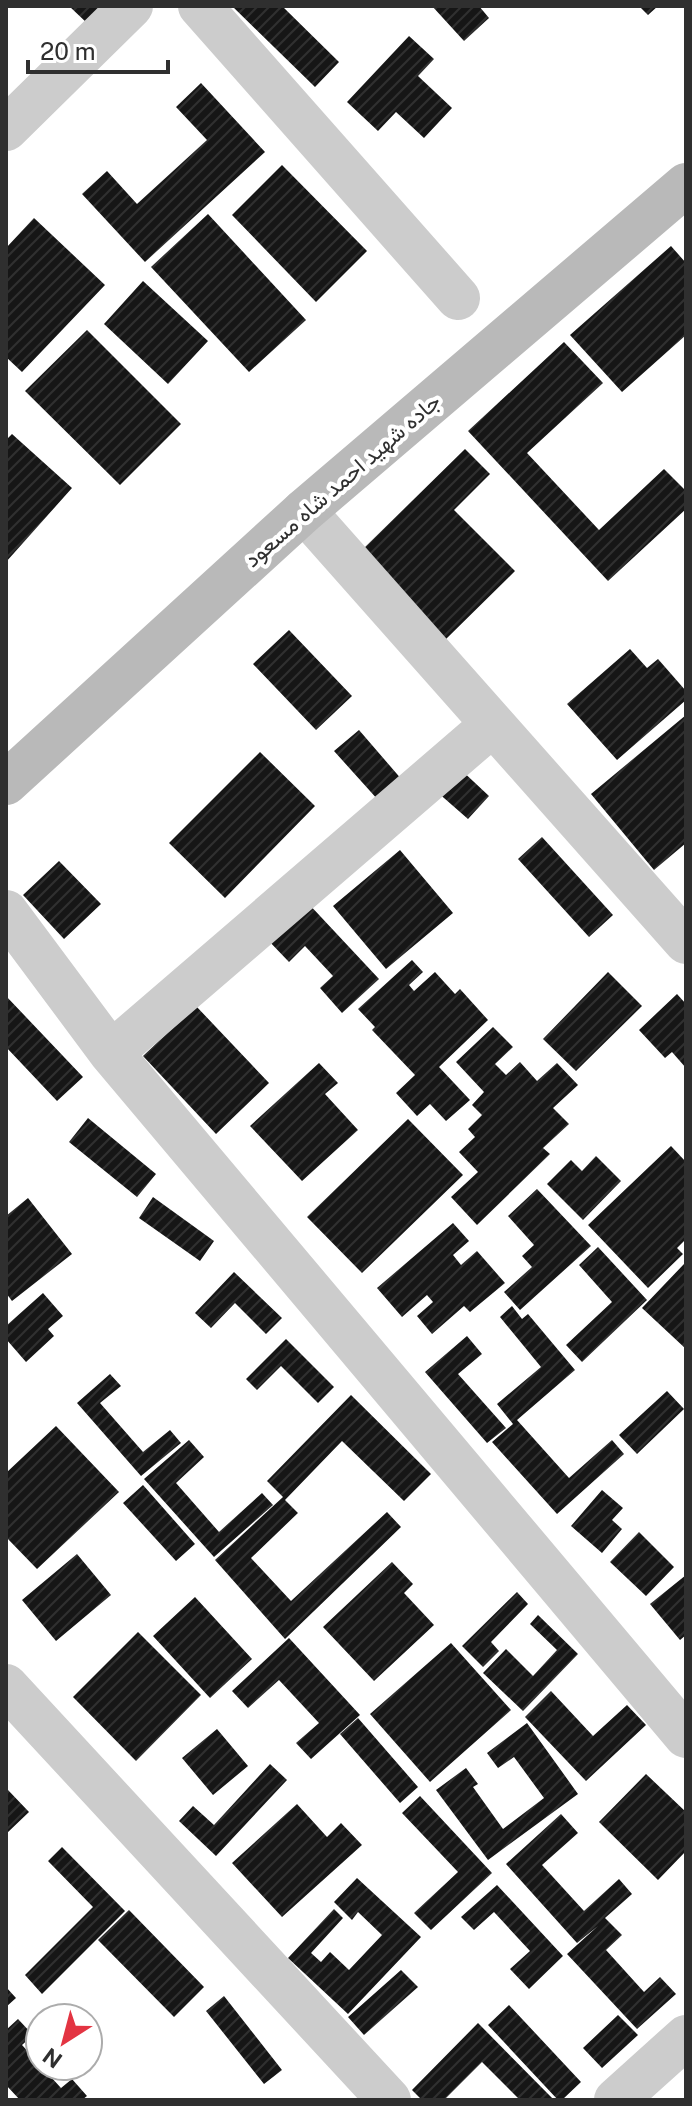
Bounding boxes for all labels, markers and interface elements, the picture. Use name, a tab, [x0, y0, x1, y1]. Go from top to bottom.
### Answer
scale bar	[28, 24, 168, 74]
text: 20 m	[40, 37, 96, 65]
street label: جاده شهيد احمد شاه مسعود	[239, 388, 446, 573]
north arrow	[24, 2002, 104, 2082]
text: N	[38, 2043, 67, 2074]

